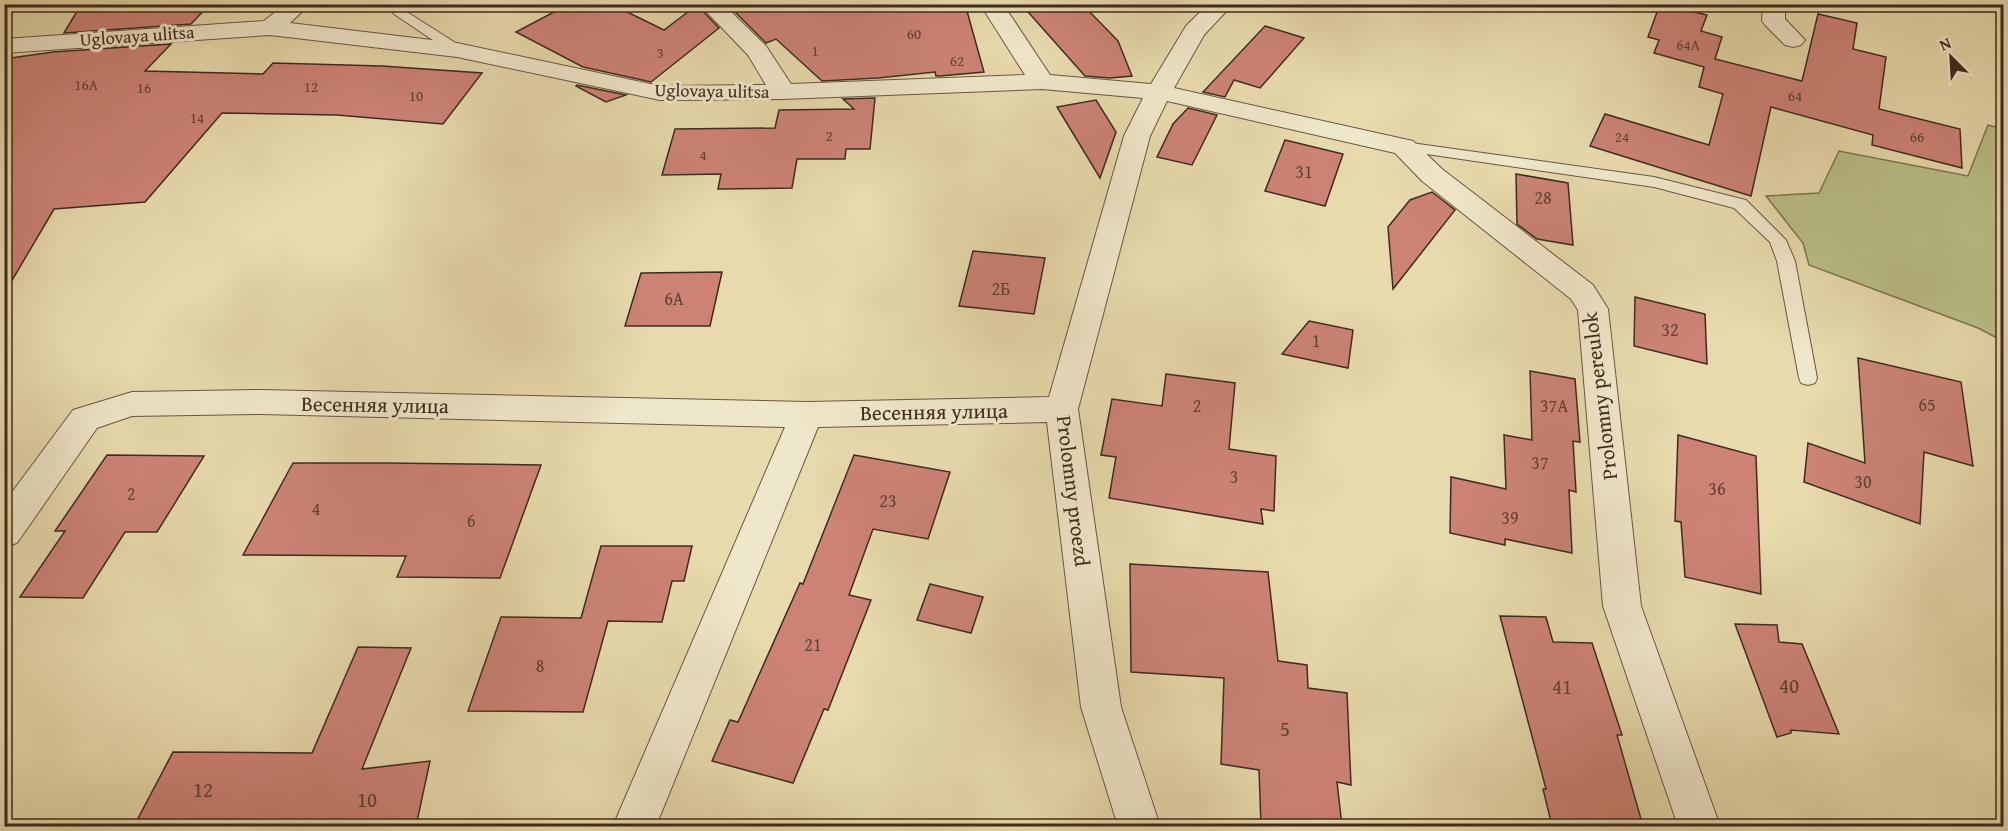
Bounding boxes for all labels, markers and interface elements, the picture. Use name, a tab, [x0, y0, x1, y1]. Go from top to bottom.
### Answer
street label: Uglovaya ulitsa	[79, 18, 196, 53]
house number: 60	[907, 23, 921, 44]
north arrow	[1921, 27, 1981, 87]
text: N	[1935, 30, 1955, 56]
house number: 64А	[1676, 34, 1700, 55]
house number: 1	[811, 40, 819, 61]
house number: 3	[656, 42, 664, 63]
house number: 62	[950, 50, 964, 71]
house number: 16А	[74, 74, 98, 95]
house number: 12	[304, 76, 318, 97]
street label: Uglovaya ulitsa	[654, 76, 770, 105]
house number: 16	[137, 77, 151, 98]
house number: 10	[409, 85, 423, 106]
house number: 64	[1788, 85, 1802, 106]
house number: 14	[190, 107, 204, 128]
house number: 2	[825, 125, 833, 146]
house number: 24	[1615, 126, 1629, 147]
house number: 66	[1910, 126, 1924, 147]
house number: 4	[699, 144, 707, 165]
house number: 31	[1295, 158, 1313, 185]
house number: 28	[1534, 184, 1552, 211]
house number: 2Б	[992, 275, 1010, 302]
house number: 6А	[664, 285, 684, 312]
street label: Prolomny pereulok	[1574, 310, 1625, 482]
house number: 32	[1661, 316, 1679, 343]
house number: 1	[1312, 327, 1320, 354]
street label: Весенняя улица	[301, 388, 449, 421]
house number: 65	[1918, 391, 1936, 418]
house number: 2	[1193, 392, 1201, 419]
house number: 37А	[1540, 392, 1568, 419]
street label: Весенняя улица	[860, 395, 1008, 428]
street label: Prolomny proezd	[1049, 414, 1098, 569]
house number: 37	[1531, 449, 1549, 476]
house number: 3	[1230, 463, 1238, 490]
house number: 30	[1854, 468, 1872, 495]
house number: 36	[1708, 475, 1726, 502]
house number: 2	[127, 480, 135, 507]
house number: 23	[879, 487, 897, 514]
house number: 4	[312, 495, 320, 522]
house number: 39	[1501, 504, 1519, 531]
house number: 6	[467, 507, 475, 534]
house number: 21	[804, 631, 822, 658]
house number: 8	[536, 652, 544, 679]
house number: 40	[1779, 670, 1799, 701]
house number: 41	[1552, 671, 1572, 702]
house number: 5	[1280, 713, 1290, 744]
house number: 12	[193, 774, 213, 805]
house number: 10	[357, 784, 377, 815]

